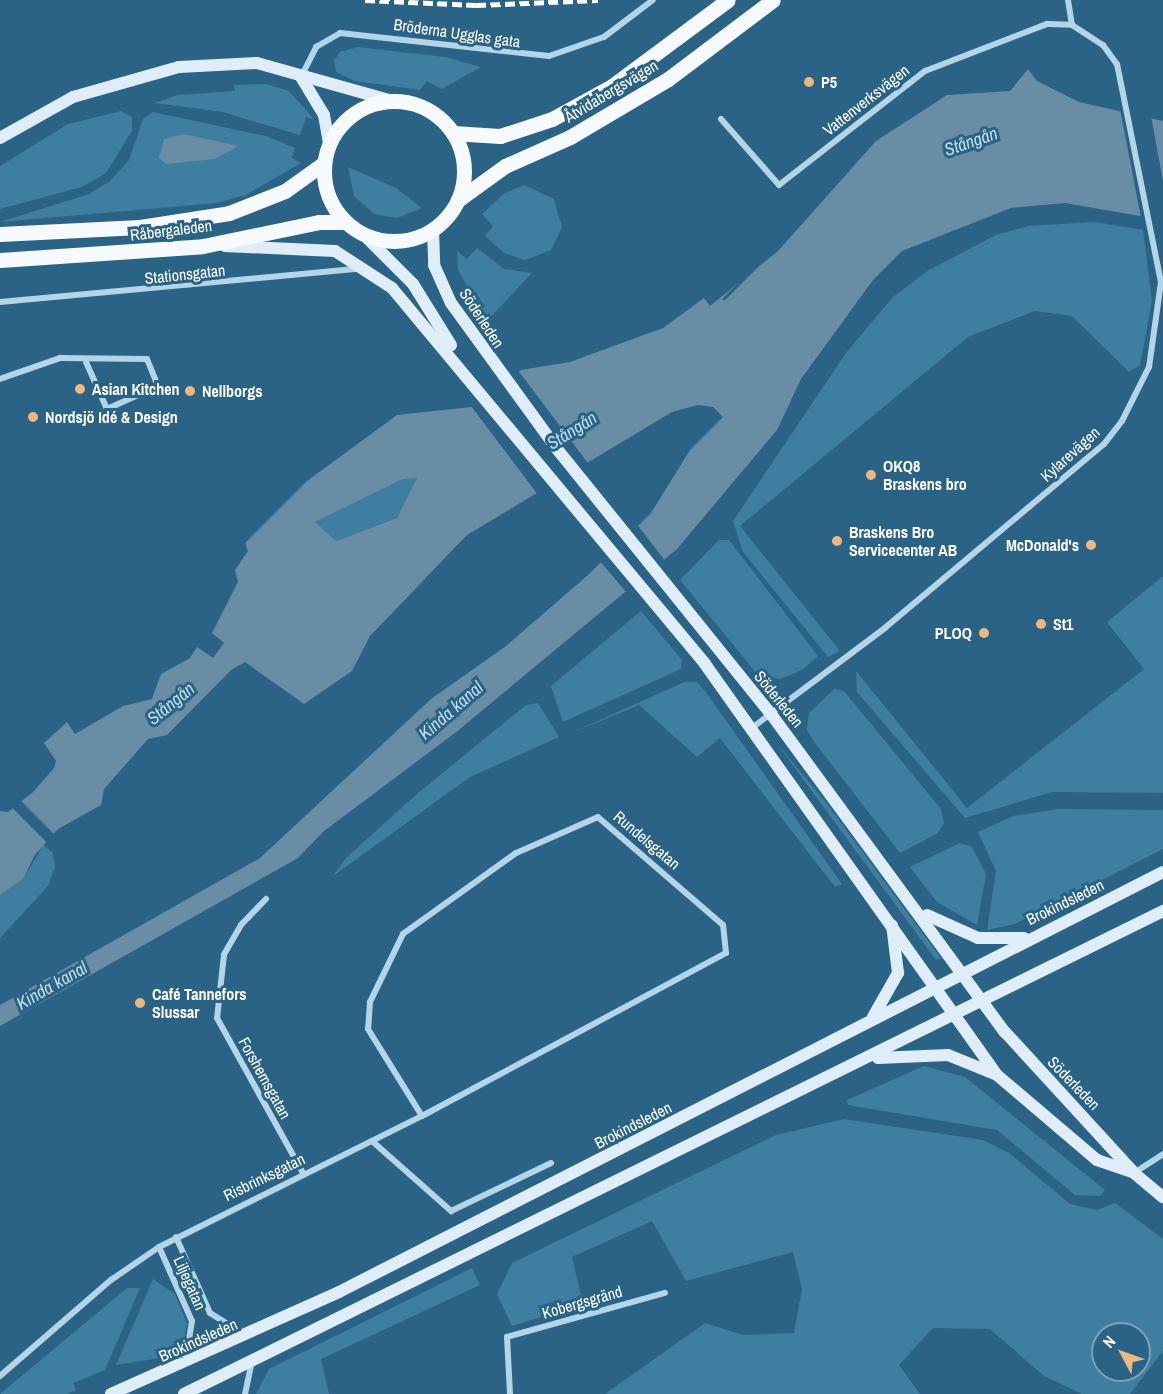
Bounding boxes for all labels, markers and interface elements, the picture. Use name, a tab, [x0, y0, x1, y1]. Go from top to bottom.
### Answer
street label: Bröderna Ugglas gata	[392, 15, 522, 51]
street label: Åtvidabergsvägen	[561, 56, 661, 126]
street label: Vattenverksvägen	[819, 60, 913, 140]
place label: P5	[821, 72, 837, 92]
marker: P5	[802, 75, 816, 89]
water label: Stångån	[941, 123, 1001, 161]
street label: Råbergaleden	[129, 215, 213, 245]
street label: Stationsgatan	[144, 260, 226, 288]
street label: Söderleden	[456, 285, 508, 351]
place label: Asian Kitchen	[92, 379, 179, 399]
place label: Nellborgs	[202, 381, 263, 401]
marker: Asian Kitchen	[73, 382, 87, 396]
marker: Nellborgs	[183, 384, 197, 398]
place label: Nordsjö Idé & Design	[45, 407, 178, 427]
water label: Stångån	[543, 407, 601, 455]
marker: Nordsjö Idé & Design	[26, 410, 40, 424]
street label: Kylarevägen	[1036, 422, 1104, 486]
place label: OKQ8 Braskens bro	[883, 456, 967, 494]
marker: OKQ8 Braskens bro	[864, 468, 878, 482]
place label: Braskens Bro Servicecenter AB	[849, 522, 958, 560]
marker: Braskens Bro Servicecenter AB	[830, 534, 844, 548]
place label: McDonald's	[1006, 535, 1079, 555]
marker: McDonald's	[1084, 538, 1098, 552]
place label: St1	[1053, 614, 1073, 634]
marker: St1	[1034, 617, 1048, 631]
place label: PLOQ	[935, 623, 972, 643]
marker: PLOQ	[977, 626, 991, 640]
street label: Söderleden	[750, 667, 808, 731]
water label: Kinda kanal	[414, 677, 488, 745]
water label: Stångån	[143, 678, 199, 730]
street label: Rundelsgatan	[610, 807, 684, 873]
street label: Brokindsleden	[1023, 875, 1107, 929]
water label: Kinda kanal	[13, 957, 91, 1015]
place label: Café Tannefors Slussar	[152, 984, 247, 1022]
marker: Café Tannefors Slussar	[133, 996, 147, 1010]
street label: Forshemsgatan	[235, 1034, 295, 1122]
street label: Söderleden	[1044, 1052, 1104, 1114]
street label: Brokindsleden	[591, 1097, 675, 1153]
street label: Risbrinksgatan	[220, 1149, 308, 1205]
street label: Liljegatan	[170, 1253, 210, 1313]
street label: Kobergsgränd	[540, 1281, 624, 1323]
street label: Brokindsleden	[156, 1314, 240, 1366]
north arrow	[1091, 1322, 1151, 1382]
text: N	[1098, 1331, 1120, 1352]

